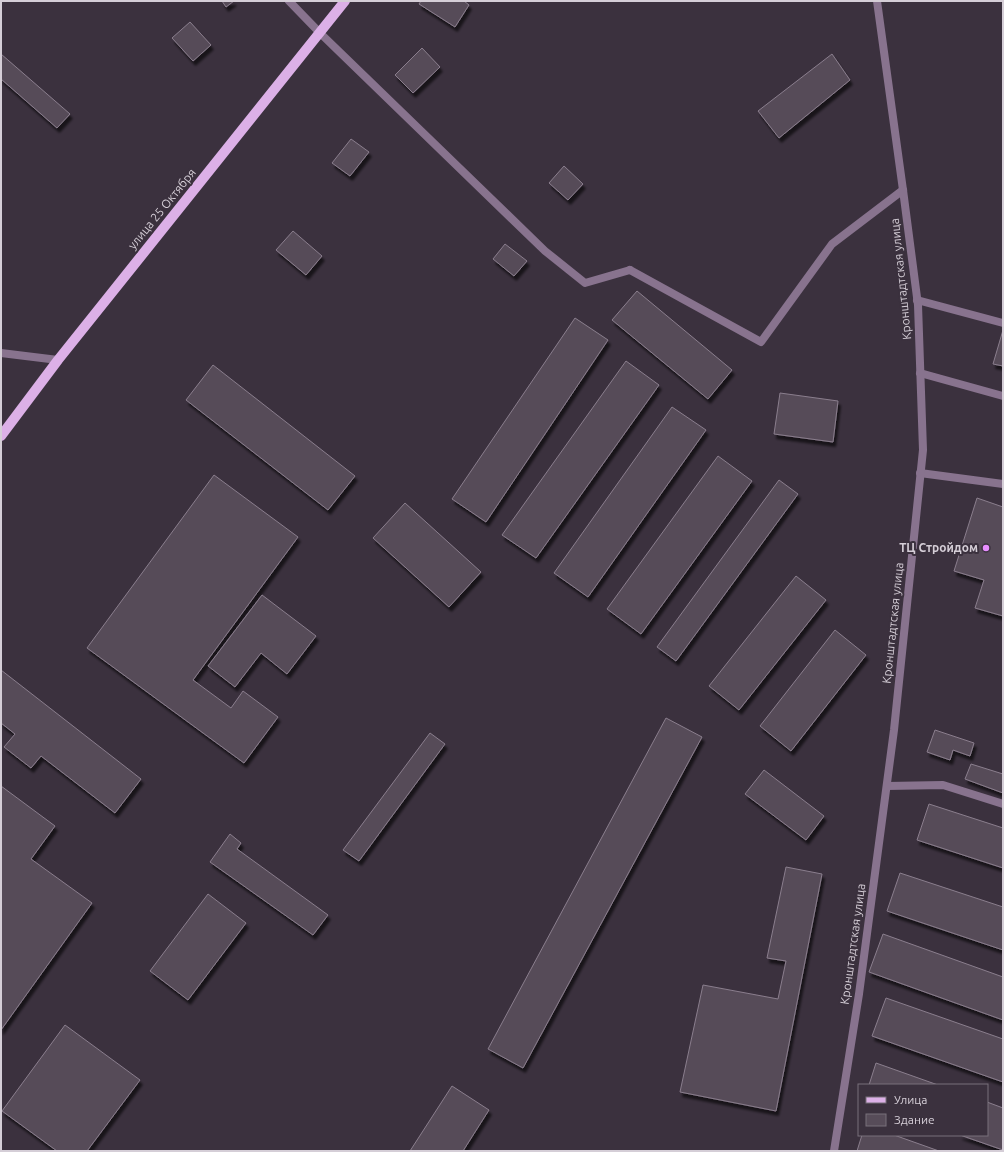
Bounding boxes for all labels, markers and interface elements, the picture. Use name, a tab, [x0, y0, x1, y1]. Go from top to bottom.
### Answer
street label: улица 25 Октября	[125, 166, 198, 252]
street label: Кронштадтская улица	[888, 218, 913, 340]
place label: ТЦ Стройдом	[899, 541, 978, 554]
marker: ТЦ Стройдом	[981, 543, 991, 553]
street label: Кронштадтская улица	[880, 562, 905, 684]
street label: Кронштадтская улица	[838, 883, 867, 1005]
legend	[858, 1084, 988, 1136]
text: Улица	[894, 1093, 927, 1106]
text: Здание	[894, 1113, 935, 1126]

